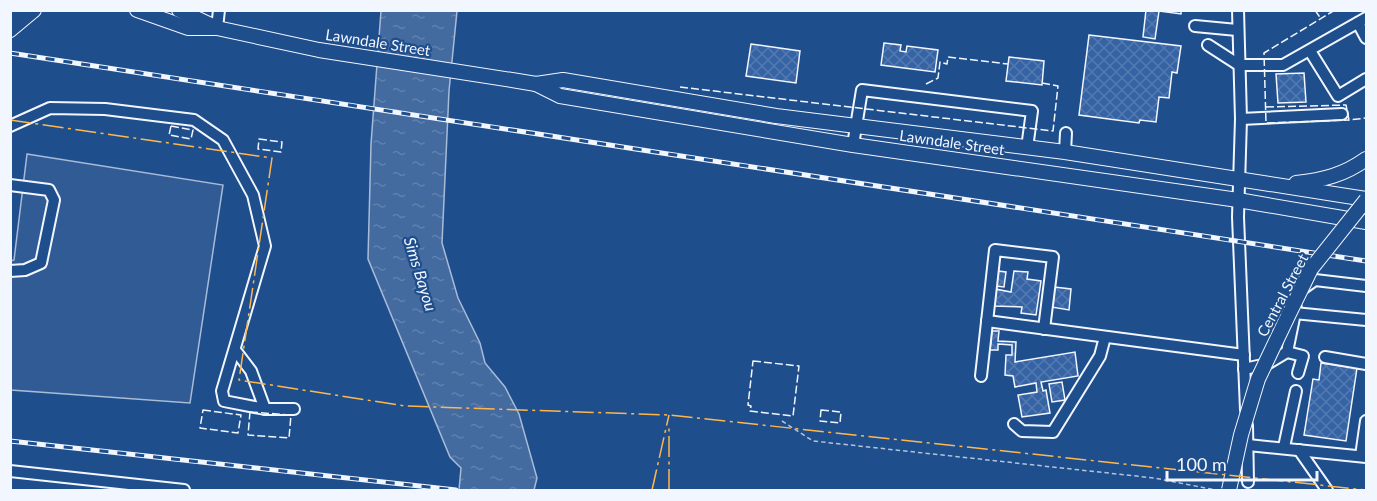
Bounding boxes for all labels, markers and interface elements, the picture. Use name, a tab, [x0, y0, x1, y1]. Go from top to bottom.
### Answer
street label: Lawndale Street	[324, 25, 432, 59]
street label: Lawndale Street	[898, 126, 1006, 158]
water label: Sims Bayou	[401, 235, 441, 313]
street label: Central Street	[1253, 250, 1312, 339]
scale bar	[1167, 444, 1317, 482]
text: 100 m	[1176, 453, 1227, 475]

